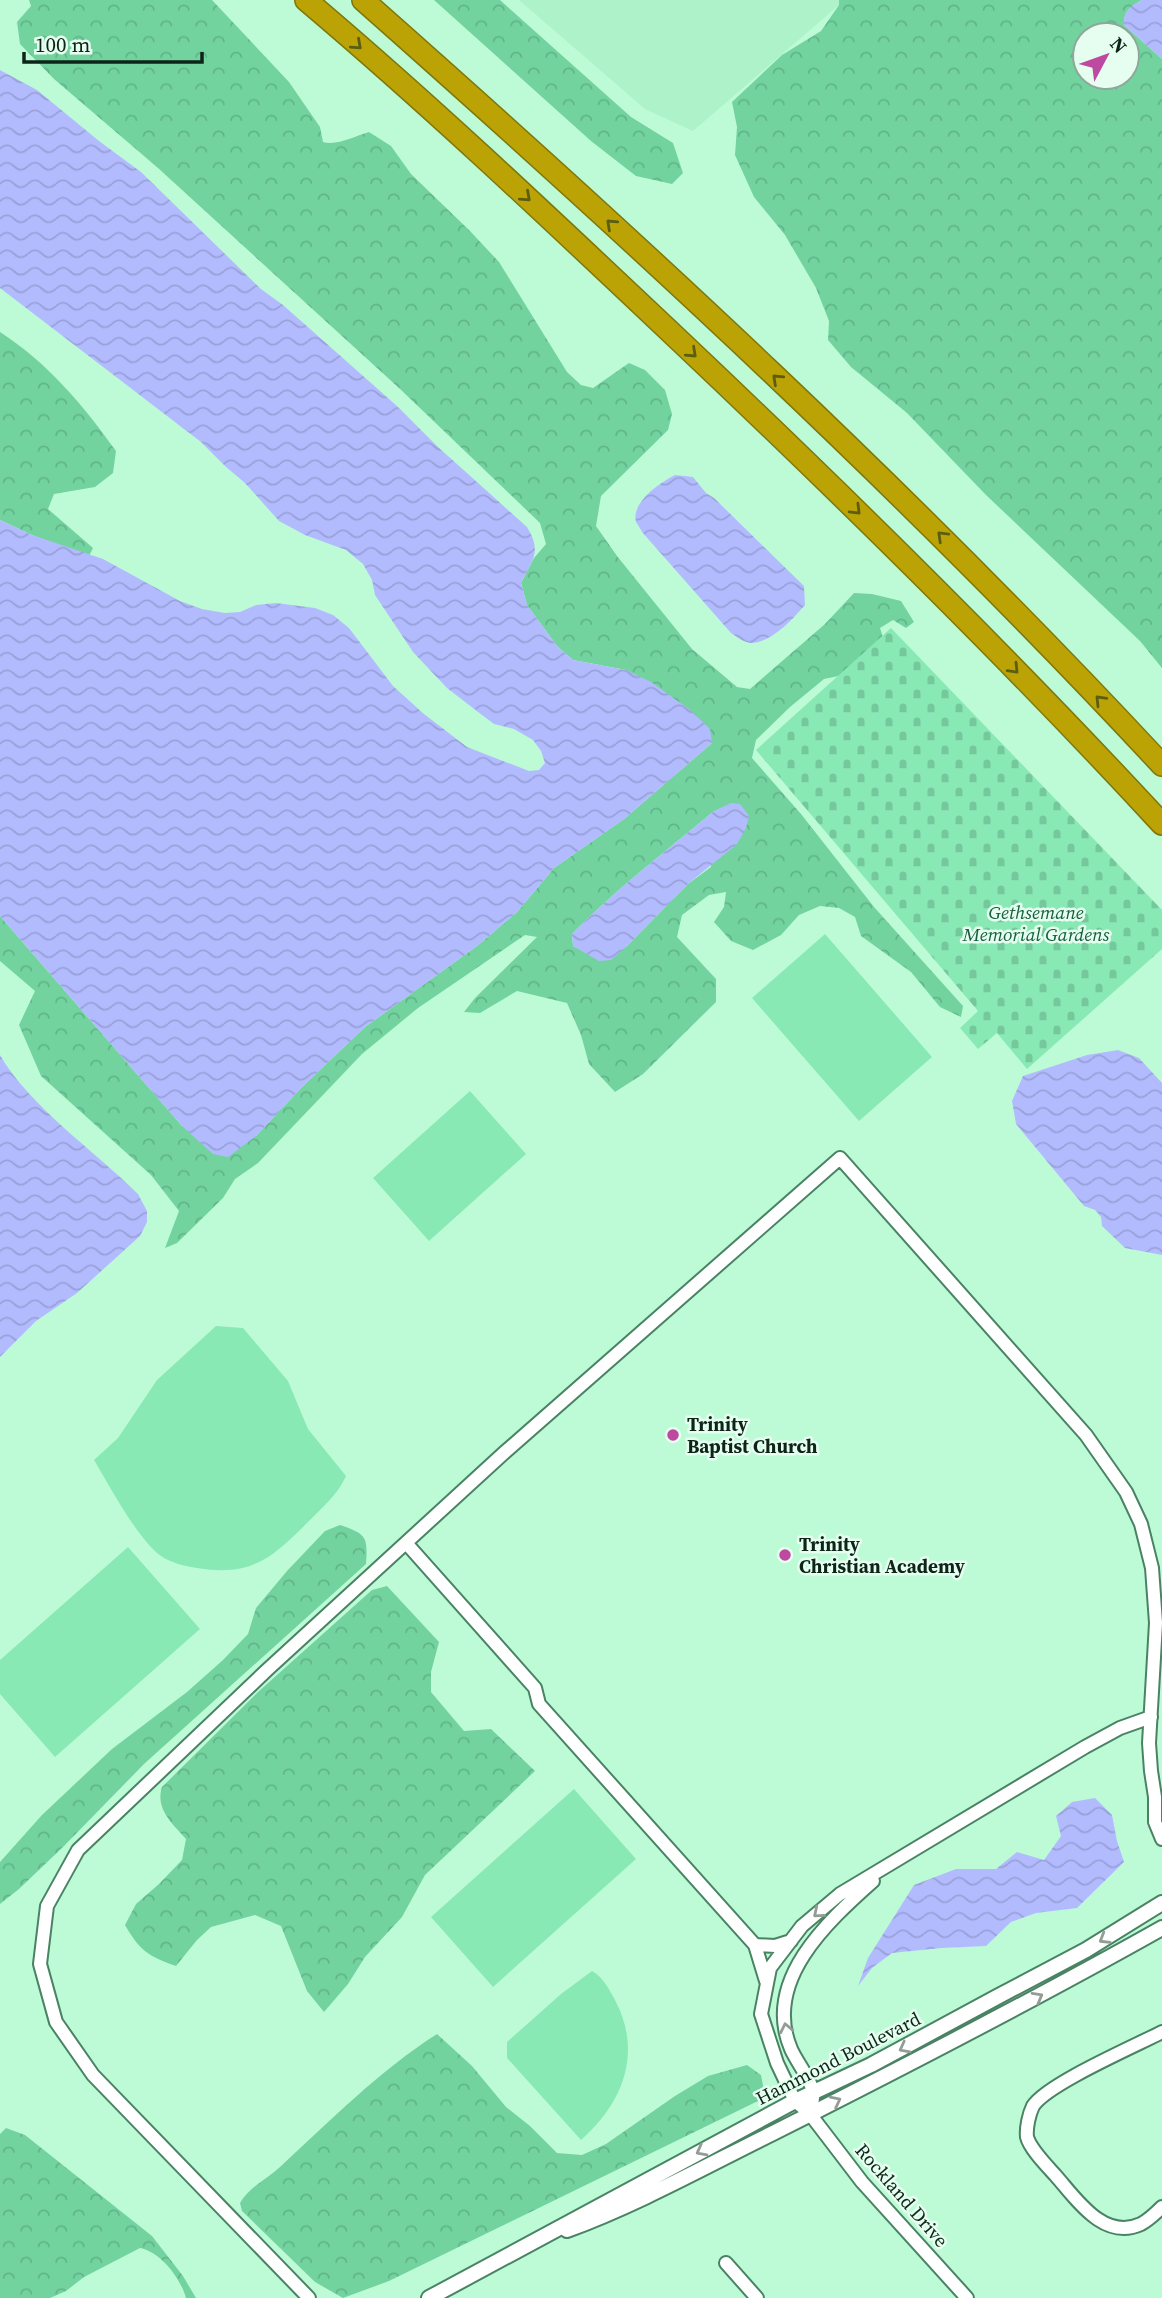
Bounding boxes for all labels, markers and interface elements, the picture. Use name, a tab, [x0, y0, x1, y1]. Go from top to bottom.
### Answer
scale bar	[24, 21, 203, 65]
north arrow	[1071, 21, 1141, 91]
text: 100 m	[35, 30, 90, 59]
text: N	[1104, 31, 1133, 59]
one-way arrow	[349, 37, 362, 49]
one-way arrow	[518, 189, 531, 202]
one-way arrow	[606, 220, 619, 232]
one-way arrow	[684, 344, 697, 357]
one-way arrow	[772, 374, 785, 387]
one-way arrow	[848, 502, 861, 515]
one-way arrow	[937, 532, 950, 545]
one-way arrow	[1006, 661, 1019, 674]
one-way arrow	[1095, 695, 1108, 708]
park label: Gethsemane Memorial Gardens	[962, 899, 1110, 947]
place label: Trinity Baptist Church	[687, 1411, 818, 1459]
marker: Trinity Baptist Church	[665, 1427, 681, 1443]
place label: Trinity Christian Academy	[799, 1531, 966, 1579]
marker: Trinity Christian Academy	[777, 1547, 793, 1563]
one-way arrow	[813, 1905, 826, 1917]
one-way arrow	[1098, 1931, 1111, 1944]
one-way arrow	[1031, 1992, 1043, 2005]
street label: Hammond Boulevard	[751, 2005, 925, 2111]
one-way arrow	[779, 2022, 794, 2034]
one-way arrow	[899, 2039, 911, 2053]
one-way arrow	[829, 2096, 841, 2110]
street label: Rockland Drive	[850, 2138, 954, 2252]
one-way arrow	[696, 2143, 709, 2156]

